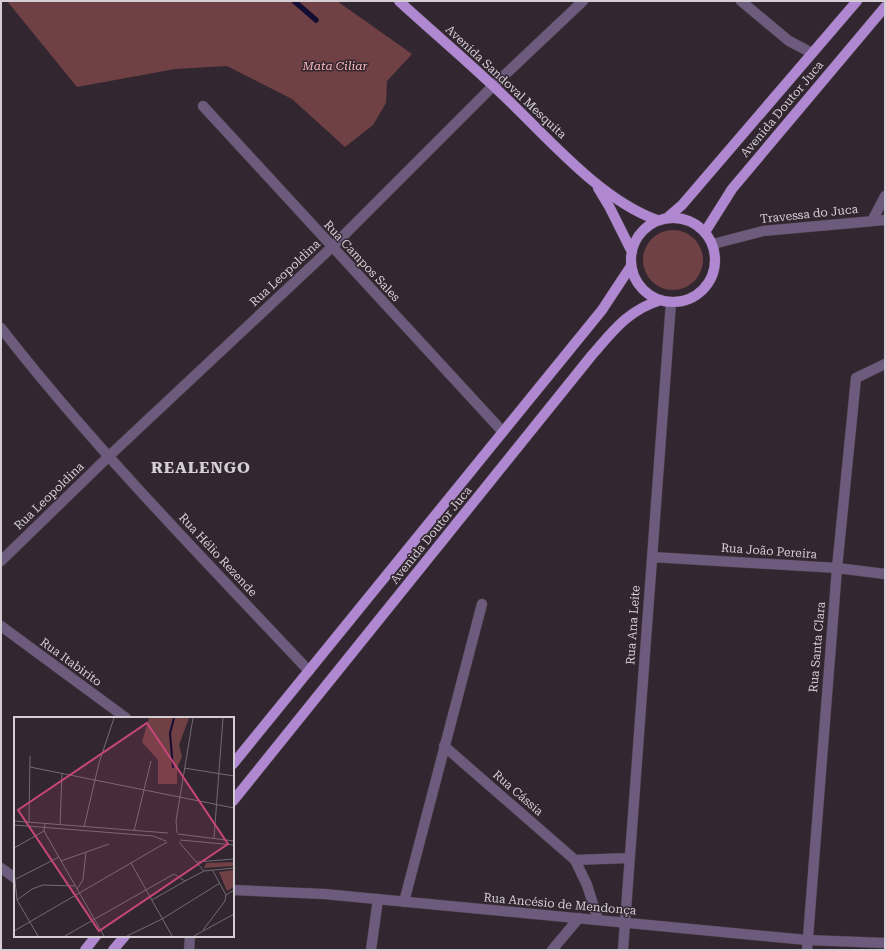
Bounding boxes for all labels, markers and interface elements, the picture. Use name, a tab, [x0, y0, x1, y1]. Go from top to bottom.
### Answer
street label: Avenida Sandoval Mesquita	[443, 22, 570, 142]
street label: Avenida Doutor Juca	[738, 58, 827, 160]
park label: Mata Ciliar	[301, 59, 368, 73]
street label: Travessa do Juca	[759, 202, 859, 226]
street label: Rua Campos Sales	[321, 218, 403, 304]
street label: Rua Leopoldina	[247, 236, 324, 309]
district label: REALENGO	[151, 458, 251, 477]
street label: Rua Leopoldina	[11, 459, 87, 533]
street label: Avenida Doutor Juca	[387, 483, 475, 587]
street label: Rua Hélio Rezende	[176, 511, 260, 600]
street label: Rua João Pereira	[720, 541, 818, 561]
street label: Rua Ana Leite	[623, 584, 643, 665]
street label: Rua Santa Clara	[806, 601, 828, 693]
street label: Rua Itabirito	[38, 635, 104, 689]
inset map	[14, 717, 234, 937]
street label: Rua Cássia	[490, 767, 546, 819]
street label: Rua Ancésio de Mendonça	[483, 890, 638, 918]

